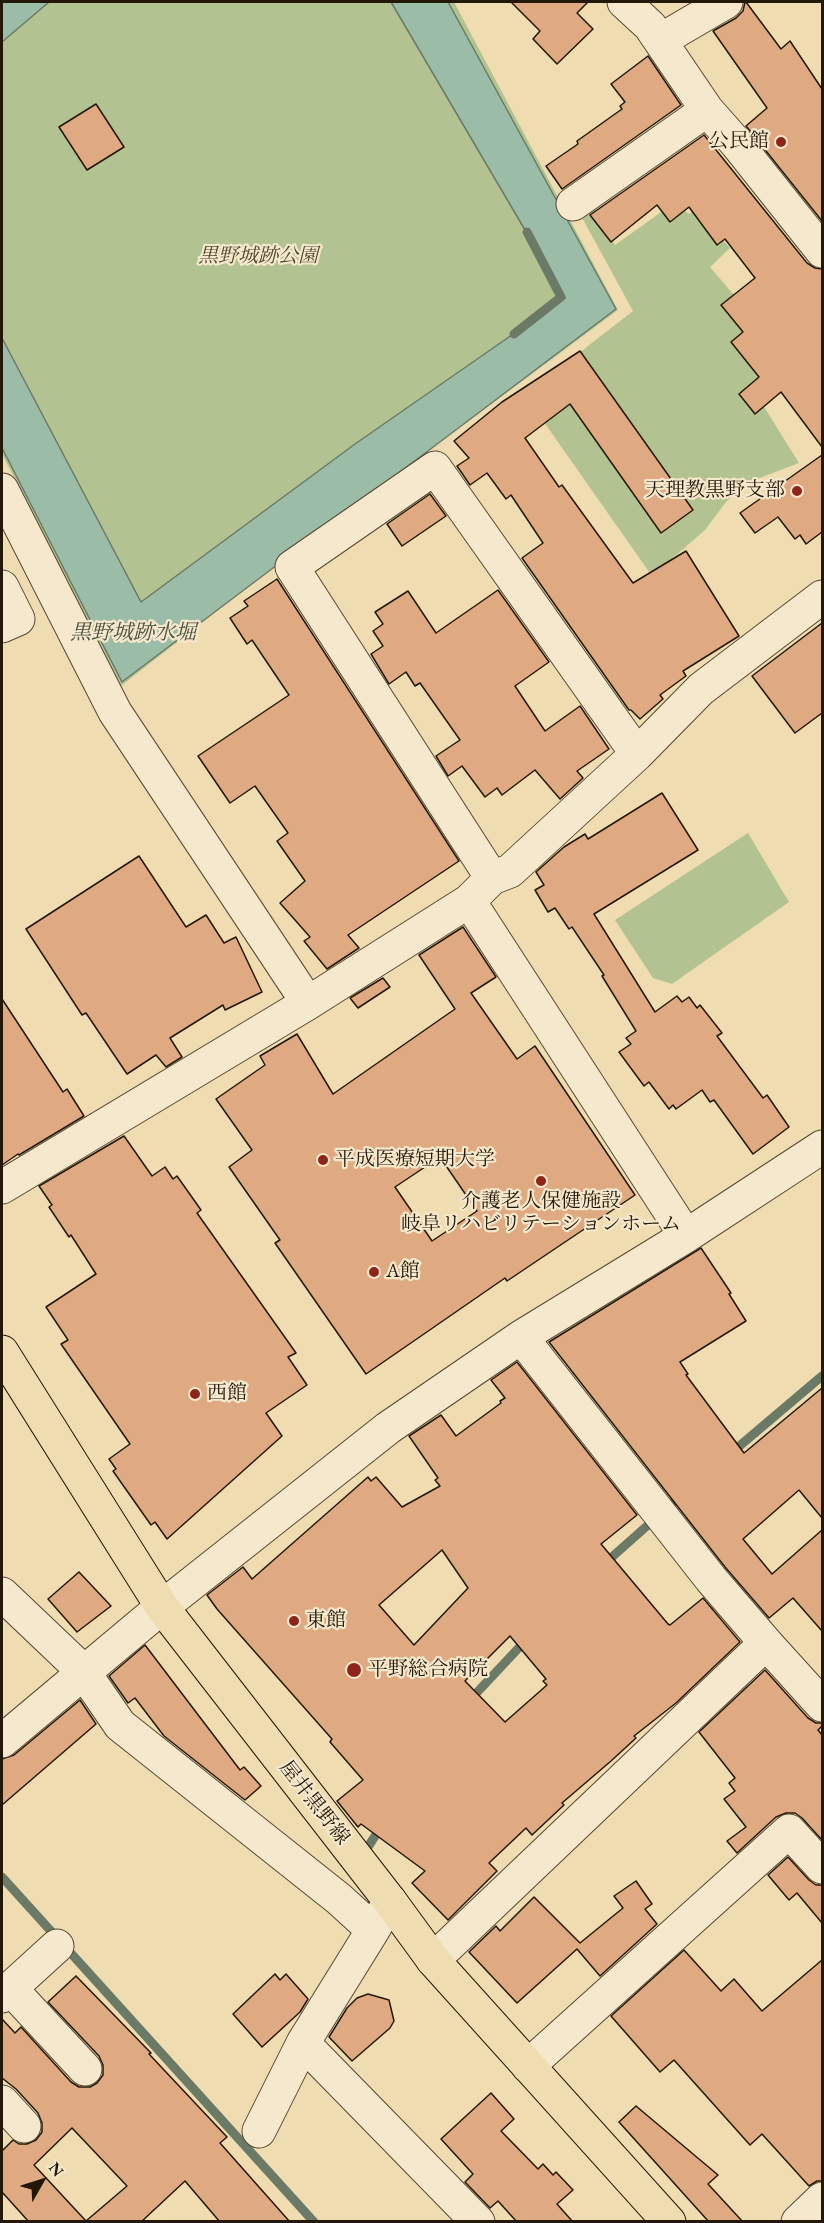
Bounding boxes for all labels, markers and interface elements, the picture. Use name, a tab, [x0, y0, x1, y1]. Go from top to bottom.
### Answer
place label: 公民館	[709, 130, 769, 154]
marker: 公民館	[774, 135, 788, 149]
park label: 黒野城跡公園	[198, 245, 318, 269]
place label: 天理教黒野支部	[645, 479, 785, 503]
marker: 天理教黒野支部	[790, 484, 804, 498]
water label: 黒野城跡水堀	[70, 620, 196, 646]
place label: 平成医療短期大学	[335, 1148, 495, 1172]
marker: 平成医療短期大学	[316, 1153, 330, 1167]
marker: 介護老人保健施設 岐阜リハビリテーションホーム	[534, 1174, 548, 1188]
place label: 介護老人保健施設 岐阜リハビリテーションホーム	[401, 1190, 681, 1237]
place label: A館	[386, 1260, 420, 1284]
marker: A館	[367, 1265, 381, 1279]
place label: 西館	[207, 1382, 247, 1406]
marker: 西館	[188, 1387, 202, 1401]
place label: 東館	[306, 1609, 346, 1633]
marker: 東館	[287, 1614, 301, 1628]
place label: 平野総合病院	[368, 1658, 488, 1682]
marker: 平野総合病院	[345, 1661, 363, 1679]
street label: 屋井黒野線	[274, 1756, 354, 1850]
north arrow	[12, 2151, 72, 2211]
text: N	[44, 2158, 69, 2181]

